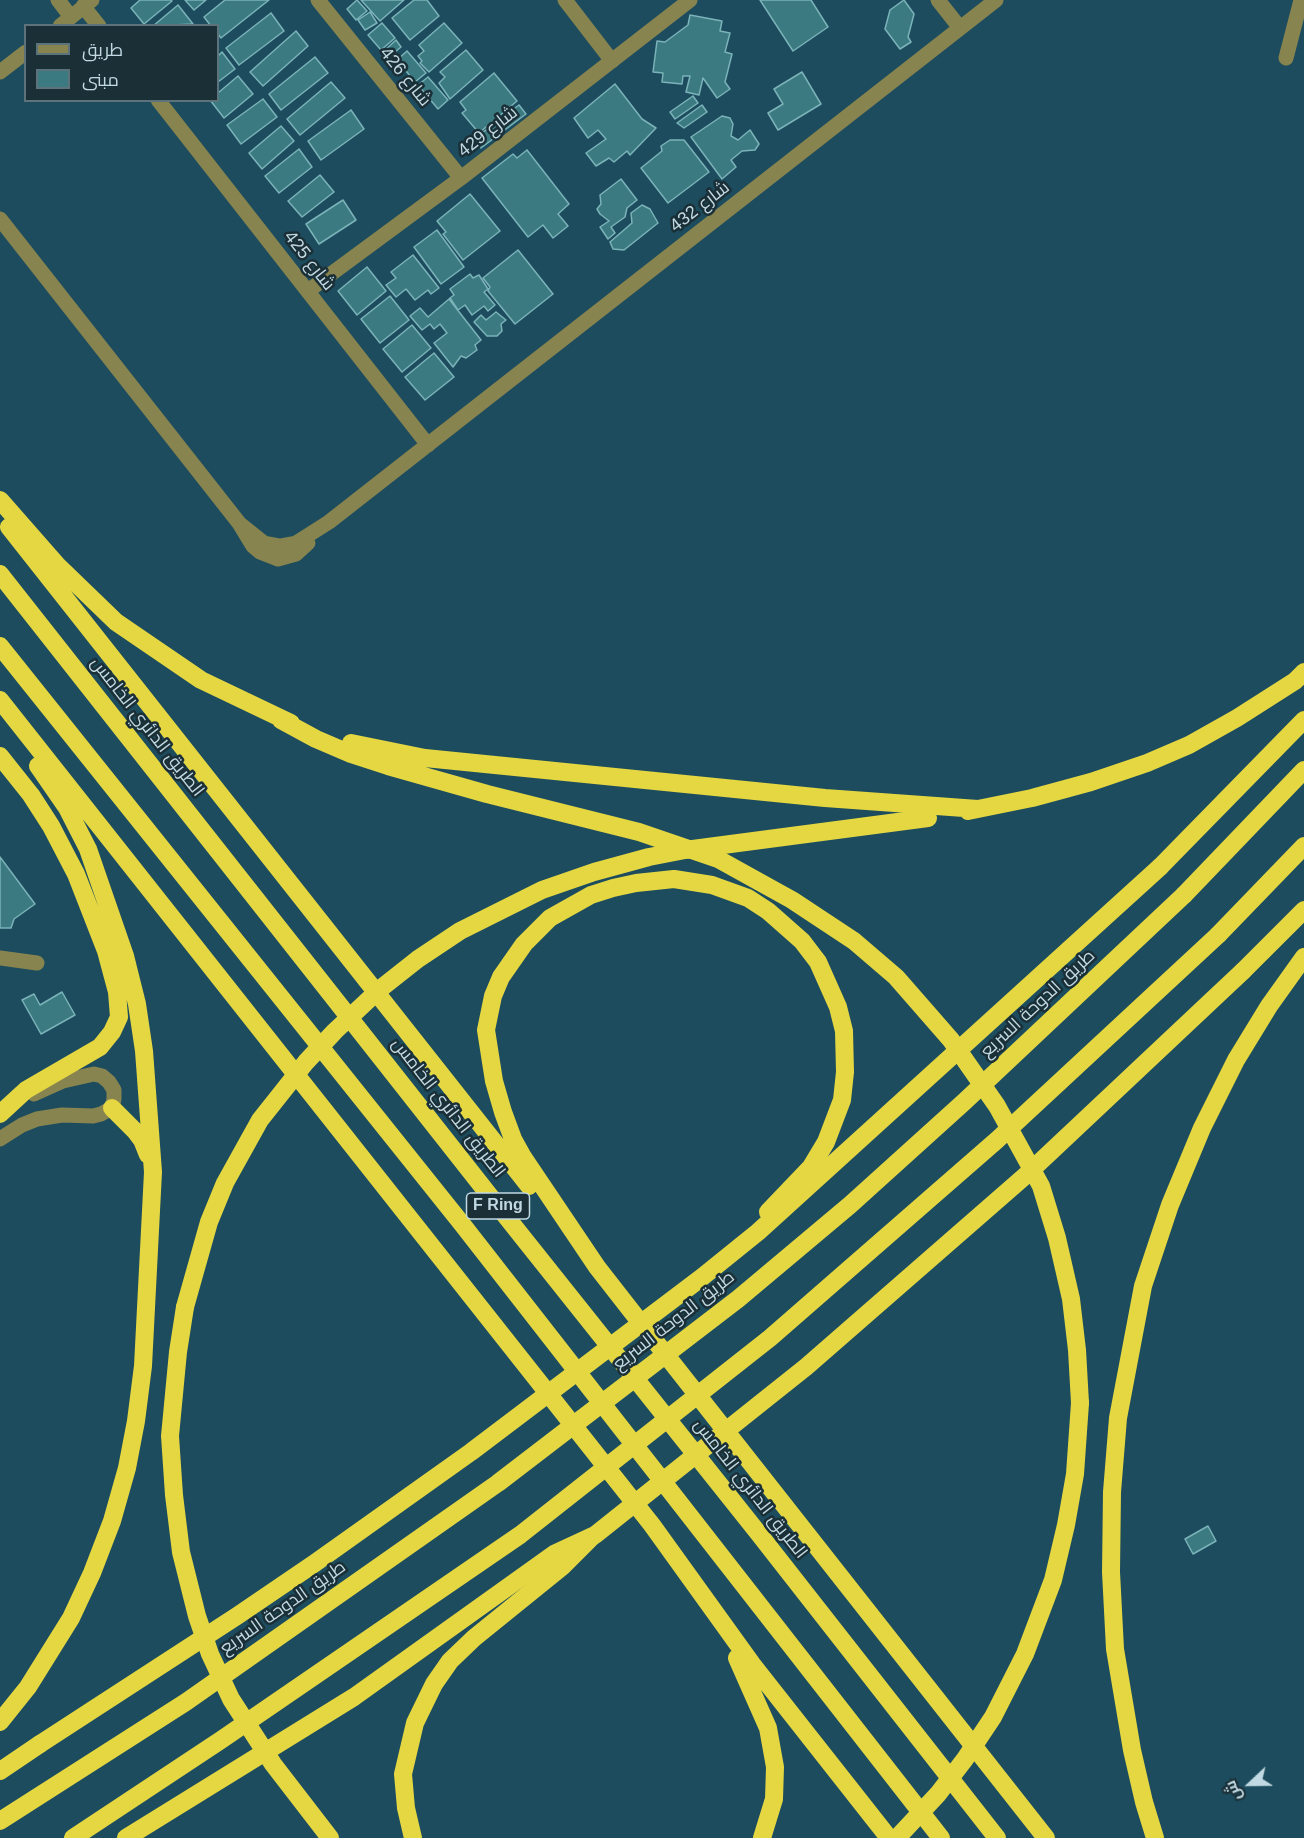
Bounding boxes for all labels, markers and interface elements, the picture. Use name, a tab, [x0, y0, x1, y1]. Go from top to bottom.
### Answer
legend	[24, 24, 219, 102]
text: طريق	[82, 40, 123, 60]
street label: شارع 426	[375, 43, 435, 111]
text: مبنى	[82, 70, 119, 90]
street label: شارع 429	[454, 102, 522, 162]
street label: شارع 432	[666, 177, 734, 237]
street label: شارع 425	[279, 227, 339, 295]
street label: الطريق الدائري الخامس	[86, 653, 208, 801]
street label: طريق الدوحة السريع	[976, 945, 1100, 1063]
street label: الطريق الدائري الخامس	[387, 1034, 509, 1182]
road number: F Ring	[466, 1193, 530, 1219]
street label: طريق الدوحة السريع	[609, 1267, 739, 1375]
street label: الطريق الدائري الخامس	[689, 1415, 811, 1563]
street label: طريق الدوحة السريع	[216, 1556, 350, 1660]
north arrow	[1220, 1754, 1280, 1814]
text: ش	[1221, 1778, 1245, 1804]

